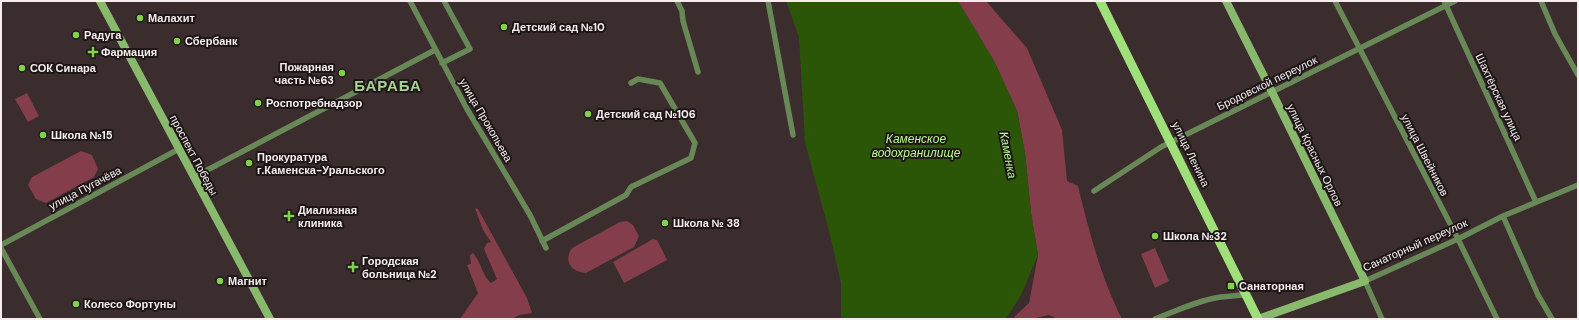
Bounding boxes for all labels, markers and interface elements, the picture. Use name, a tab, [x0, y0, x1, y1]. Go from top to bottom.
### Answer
place label: Малахит	[148, 11, 195, 25]
marker: Малахит	[135, 13, 145, 23]
place label: Детский сад №10	[512, 20, 605, 34]
marker: Детский сад №10	[499, 22, 509, 32]
place label: Радуга	[84, 28, 122, 42]
marker: Радуга	[71, 30, 81, 40]
place label: Сбербанк	[185, 34, 238, 48]
marker: Сбербанк	[172, 36, 182, 46]
place label: Фармация	[101, 45, 157, 59]
marker: Фармация	[88, 47, 98, 57]
street label: Шахтёрская улица	[1473, 51, 1526, 144]
street label: Бродовской переулок	[1214, 53, 1320, 113]
place label: Пожарная часть №63	[275, 60, 334, 87]
place label: СОК Синара	[30, 61, 97, 75]
marker: СОК Синара	[17, 63, 27, 73]
marker: Пожарная часть №63	[337, 68, 347, 78]
district label: БАРАБА	[354, 76, 422, 96]
street label: улица Прокопьева	[456, 76, 516, 165]
place label: Роспотребнадзор	[266, 96, 363, 110]
marker: Роспотребнадзор	[253, 98, 263, 108]
street label: улица Красных Орлов	[1284, 101, 1346, 209]
place label: Детский сад №106	[596, 107, 696, 121]
marker: Детский сад №106	[583, 109, 593, 119]
street label: проспект Победы	[167, 112, 221, 198]
street label: улица Швейников	[1398, 112, 1452, 199]
street label: улица Ленина	[1169, 119, 1213, 190]
place label: Школа №15	[51, 128, 113, 142]
marker: Школа №15	[38, 130, 48, 140]
water label: Каменка	[996, 130, 1020, 180]
water label: Каменское водохранилище	[872, 131, 961, 161]
place label: Прокуратура г.Каменска-Уральского	[257, 150, 385, 177]
marker: Прокуратура г.Каменска-Уральского	[244, 158, 254, 168]
street label: улица Пугачёва	[46, 163, 124, 213]
place label: Диализная клиника	[298, 203, 357, 230]
marker: Диализная клиника	[283, 210, 295, 222]
street label: Санаторный переулок	[1360, 215, 1470, 274]
place label: Школа № 38	[673, 216, 740, 230]
marker: Школа № 38	[660, 218, 670, 228]
place label: Школа №32	[1163, 229, 1227, 243]
marker: Школа №32	[1150, 231, 1160, 241]
place label: Городская больница №2	[362, 254, 437, 281]
marker: Городская больница №2	[347, 261, 359, 273]
place label: Магнит	[228, 274, 267, 288]
marker: Магнит	[215, 276, 225, 286]
place label: Санаторная	[1239, 279, 1304, 293]
marker: Санаторная	[1226, 281, 1236, 291]
place label: Колесо Фортуны	[84, 297, 176, 311]
marker: Колесо Фортуны	[71, 299, 81, 309]

